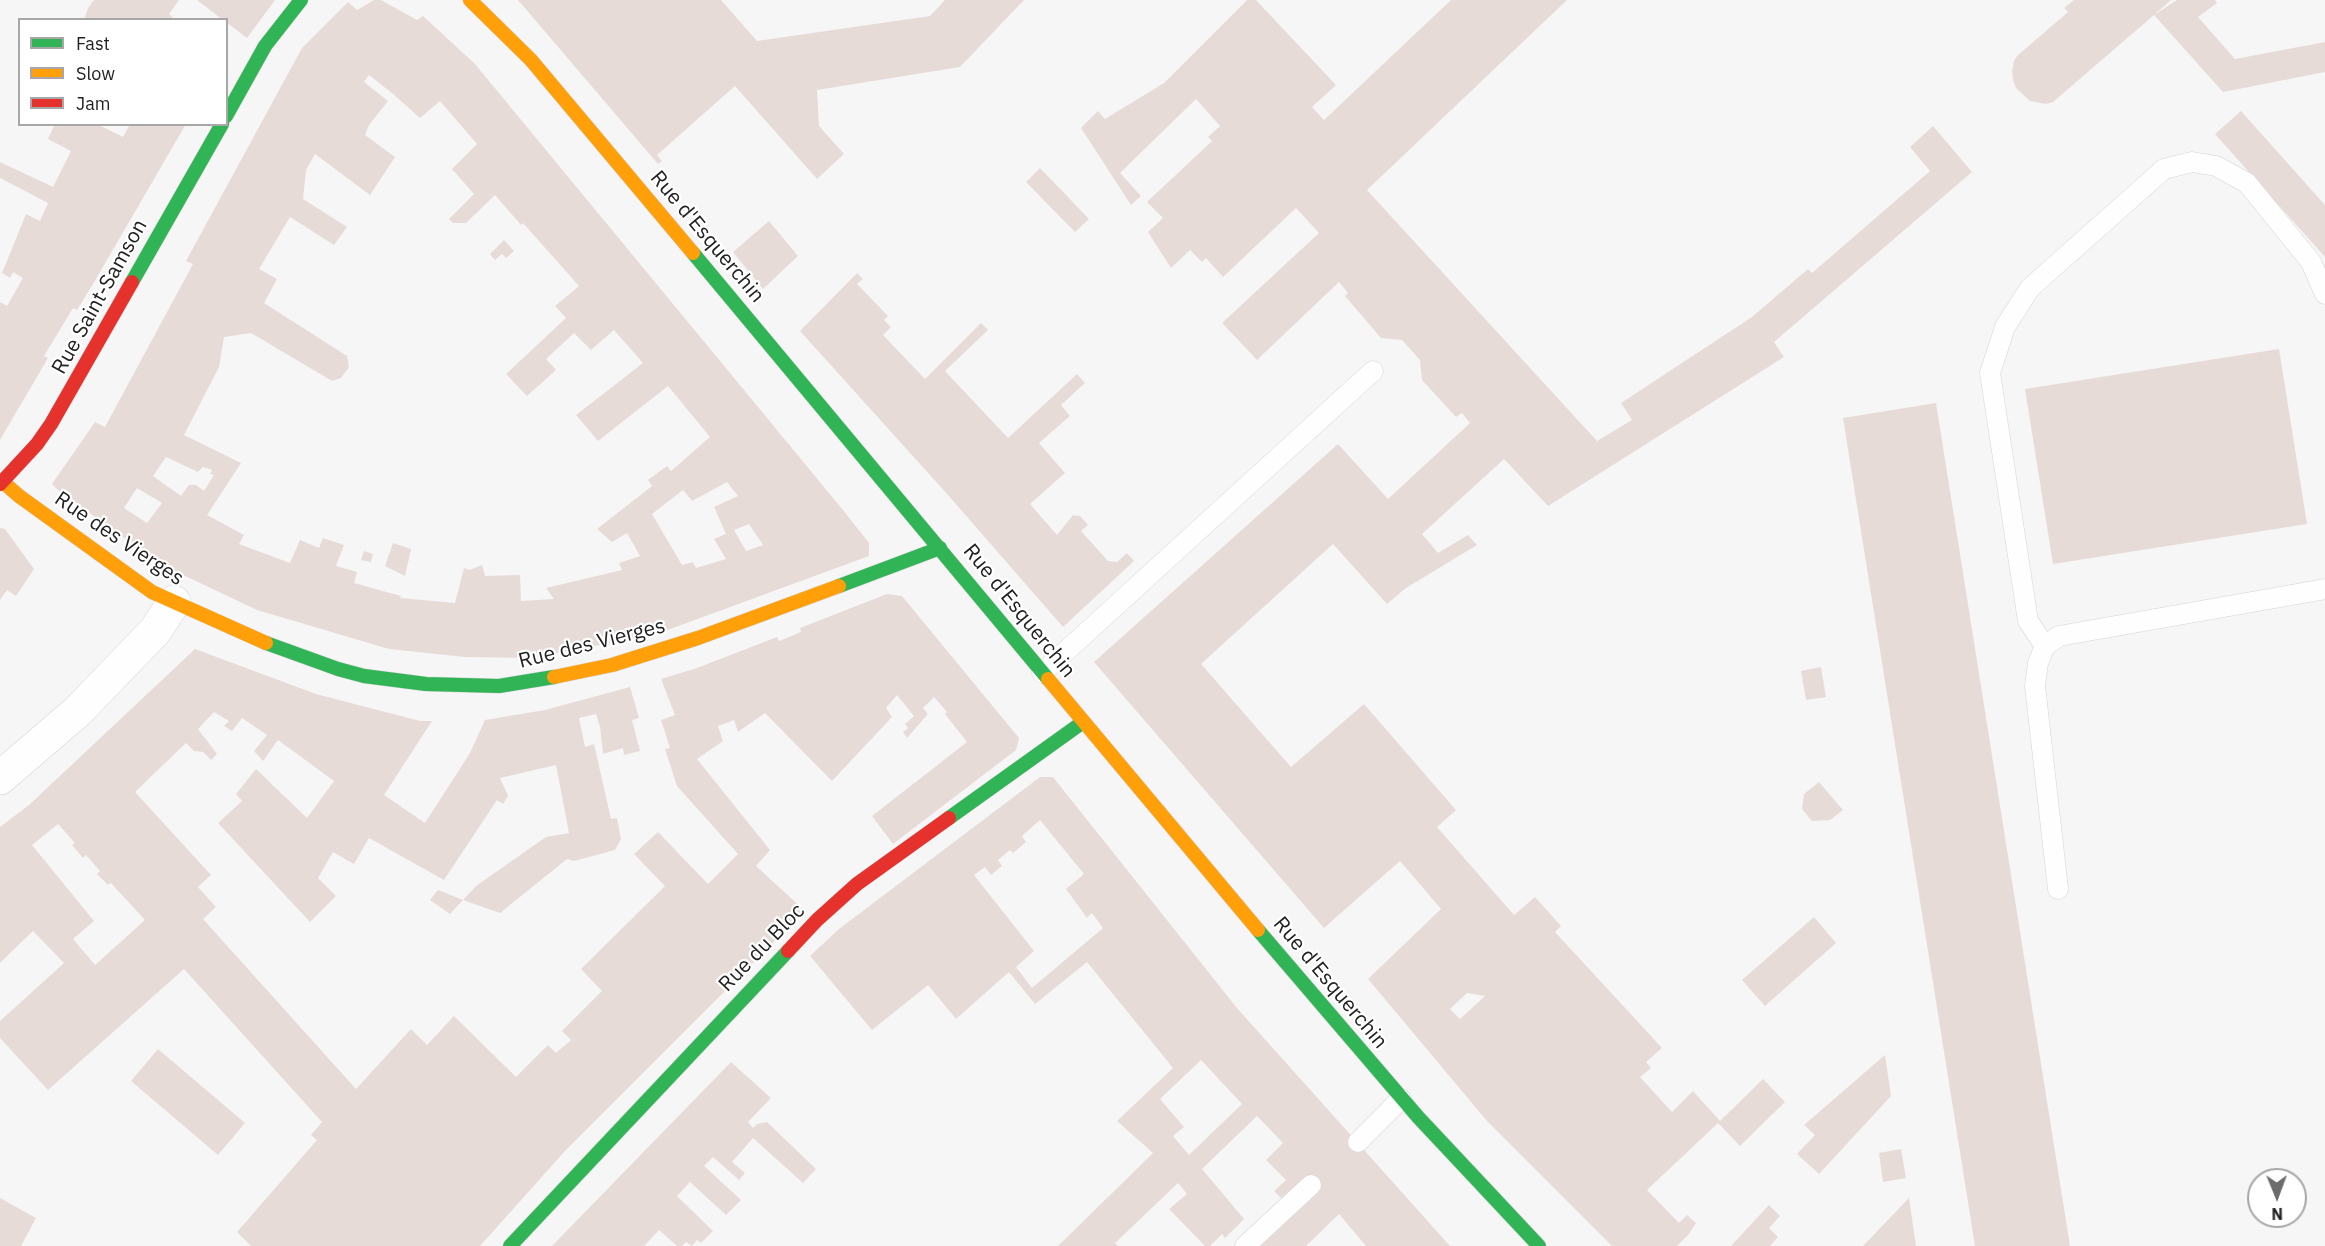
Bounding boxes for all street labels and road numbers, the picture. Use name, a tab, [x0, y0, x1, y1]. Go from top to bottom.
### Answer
street label: Rue d'Esquerchin	[644, 166, 770, 308]
street label: Rue Saint-Samson	[47, 215, 153, 379]
street label: Rue des Vierges	[50, 487, 188, 591]
street label: Rue d'Esquerchin	[957, 539, 1081, 683]
street label: Rue des Vierges	[516, 614, 668, 674]
street label: Rue du Bloc	[714, 899, 810, 997]
street label: Rue d'Esquerchin	[1267, 912, 1393, 1054]

